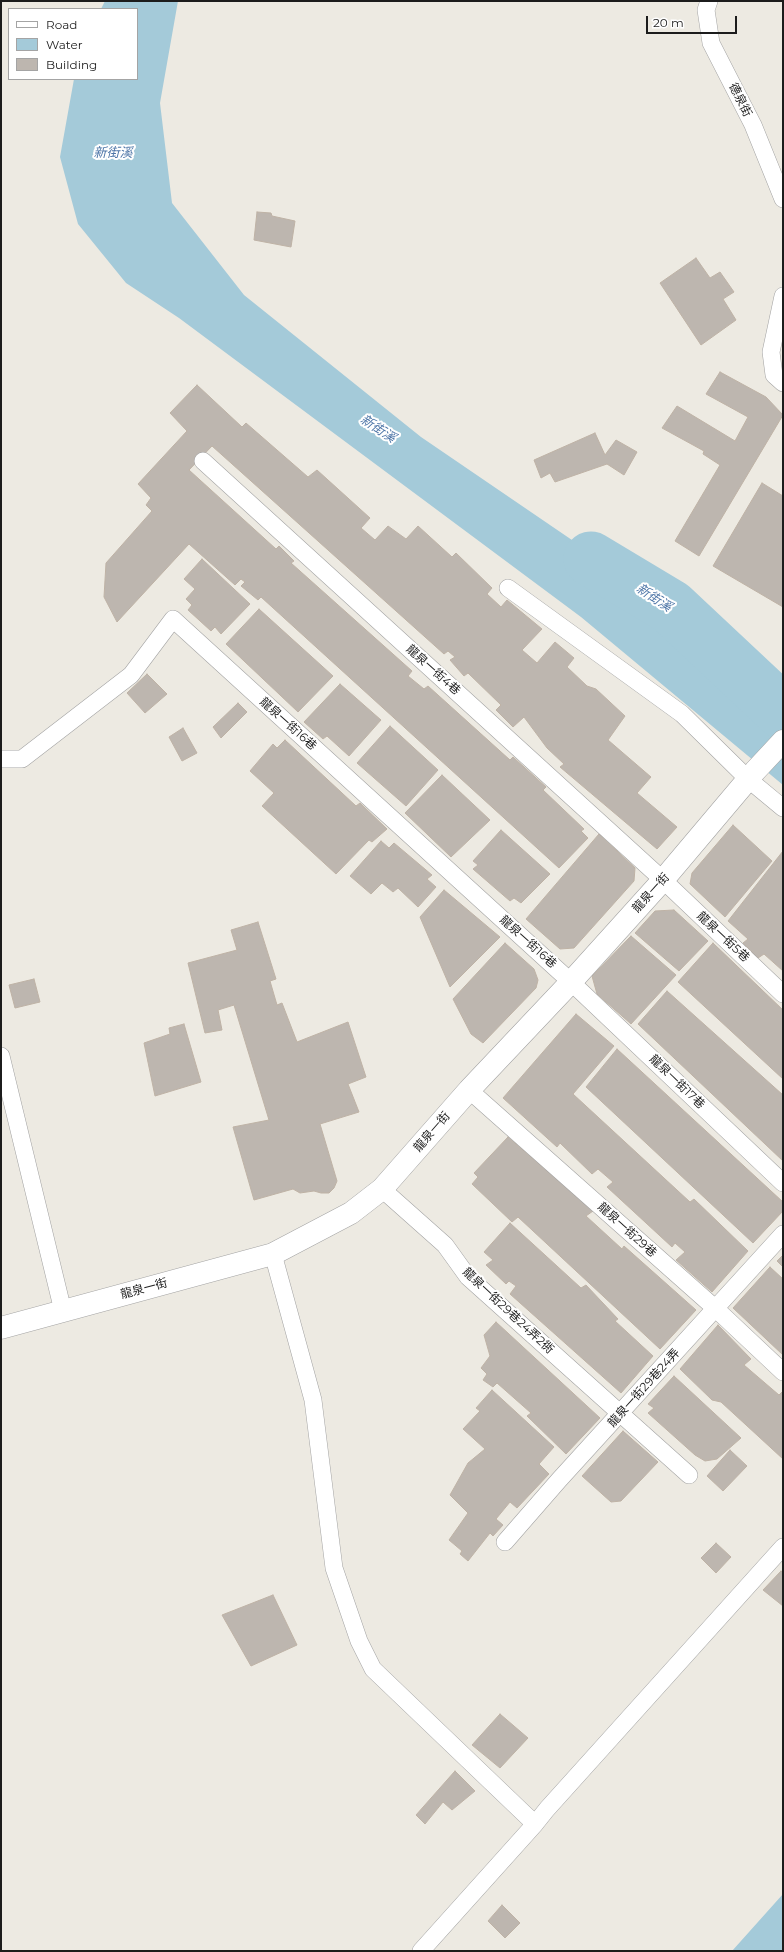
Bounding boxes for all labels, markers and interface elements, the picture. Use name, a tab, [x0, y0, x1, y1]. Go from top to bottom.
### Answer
legend	[8, 8, 138, 80]
scale bar	[648, 8, 739, 34]
text: 20 m	[653, 15, 684, 30]
text: Road	[46, 17, 77, 32]
text: Water	[46, 37, 82, 52]
text: Building	[46, 57, 97, 72]
street label: 德泉街	[725, 81, 755, 119]
water label: 新街溪	[94, 145, 132, 161]
water label: 新街溪	[357, 412, 399, 446]
water label: 新街溪	[633, 581, 675, 615]
street label: 龍泉一街4巷	[403, 642, 463, 698]
street label: 龍泉一街16巷	[257, 695, 319, 753]
street label: 龍泉一街	[630, 870, 672, 916]
street label: 龍泉一街5巷	[694, 909, 752, 965]
street label: 龍泉一街16巷	[497, 913, 559, 971]
street label: 龍泉一街17巷	[646, 1052, 708, 1112]
street label: 龍泉一街	[411, 1109, 453, 1155]
street label: 龍泉一街29巷	[595, 1200, 659, 1260]
street label: 龍泉一街29巷24弄2衖	[459, 1265, 557, 1357]
street label: 龍泉一街	[119, 1276, 169, 1302]
street label: 龍泉一街29巷24弄	[605, 1346, 683, 1430]

